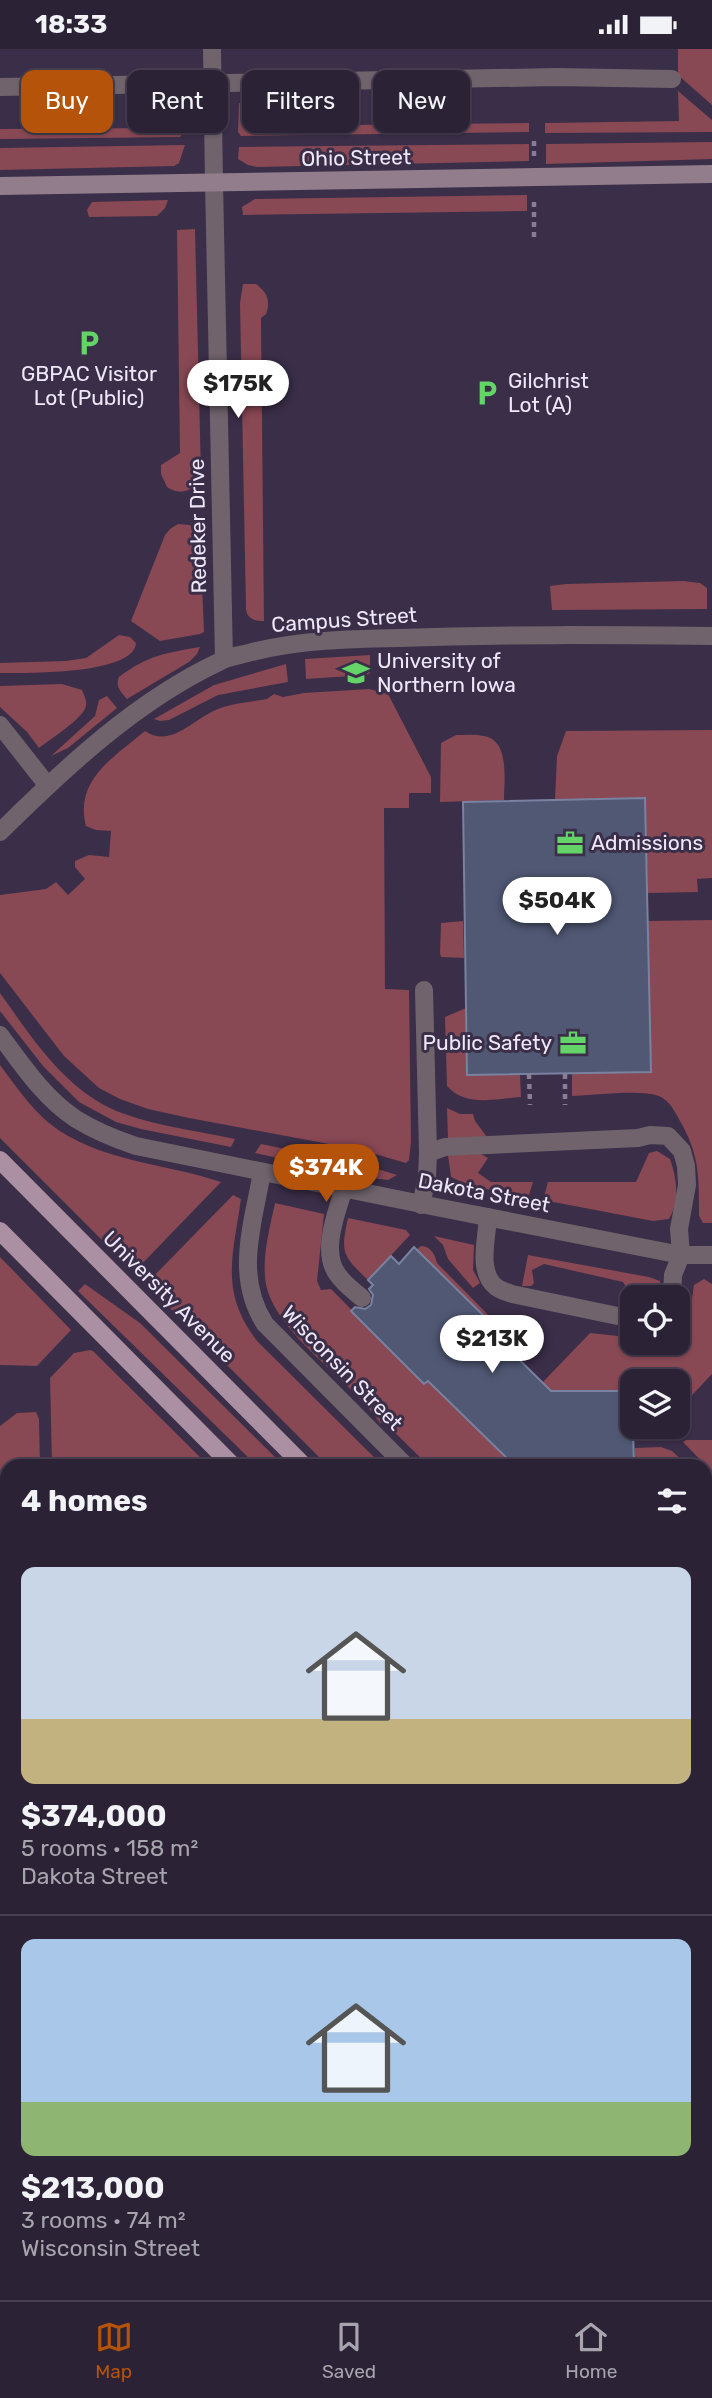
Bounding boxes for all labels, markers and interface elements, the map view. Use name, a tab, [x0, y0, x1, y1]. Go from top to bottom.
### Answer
text: 18:33	[35, 9, 107, 40]
chip: Buy	[21, 70, 113, 133]
chip: Rent	[127, 70, 228, 133]
chip: Filters	[242, 70, 359, 133]
chip: New	[373, 70, 470, 133]
street label: Ohio Street	[301, 144, 411, 171]
parking icon: GBPAC Visitor Lot (Public)	[74, 328, 104, 358]
place label: GBPAC Visitor Lot (Public)	[21, 361, 157, 410]
pin: $175K	[189, 361, 287, 420]
place label: Gilchrist Lot (A)	[508, 368, 589, 417]
text: $175K	[203, 369, 273, 397]
parking icon: Gilchrist Lot (A)	[472, 378, 502, 408]
street label: Redeker Drive	[184, 458, 211, 594]
street label: Campus Street	[270, 602, 418, 637]
place label: University of Northern Iowa	[377, 648, 516, 697]
school or university icon: University of Northern Iowa	[341, 658, 371, 688]
office icon: Admissions	[555, 828, 585, 858]
place label: Admissions	[591, 830, 703, 855]
pin: $504K	[508, 877, 606, 937]
text: $504K	[519, 886, 595, 914]
office icon: Public Safety	[558, 1028, 588, 1058]
place label: Public Safety	[423, 1030, 552, 1055]
pin: $374K	[277, 1145, 375, 1204]
text: $374K	[289, 1153, 363, 1181]
street label: Dakota Street	[416, 1167, 552, 1218]
street label: University Avenue	[98, 1225, 241, 1368]
map controls	[620, 1285, 690, 1439]
button: locate	[620, 1285, 690, 1355]
street label: Wisconsin Street	[277, 1300, 408, 1435]
pin: $213K	[443, 1315, 541, 1375]
text: $213K	[456, 1324, 528, 1352]
button: layers	[620, 1369, 690, 1439]
icon: filters	[653, 1482, 691, 1520]
text: 4 homes	[21, 1483, 148, 1519]
icon: home	[293, 1613, 419, 1739]
text: $374,000	[21, 1798, 167, 1834]
text: 5 rooms · 158 m²	[21, 1834, 198, 1862]
text: Dakota Street	[21, 1862, 168, 1890]
icon: home	[293, 1985, 419, 2111]
text: $213,000	[21, 2170, 165, 2206]
text: 3 rooms · 74 m²	[21, 2206, 186, 2234]
text: Wisconsin Street	[21, 2234, 200, 2262]
tab: Map	[95, 2318, 133, 2383]
tab: Saved	[322, 2318, 376, 2383]
tab: Home	[565, 2318, 617, 2383]

